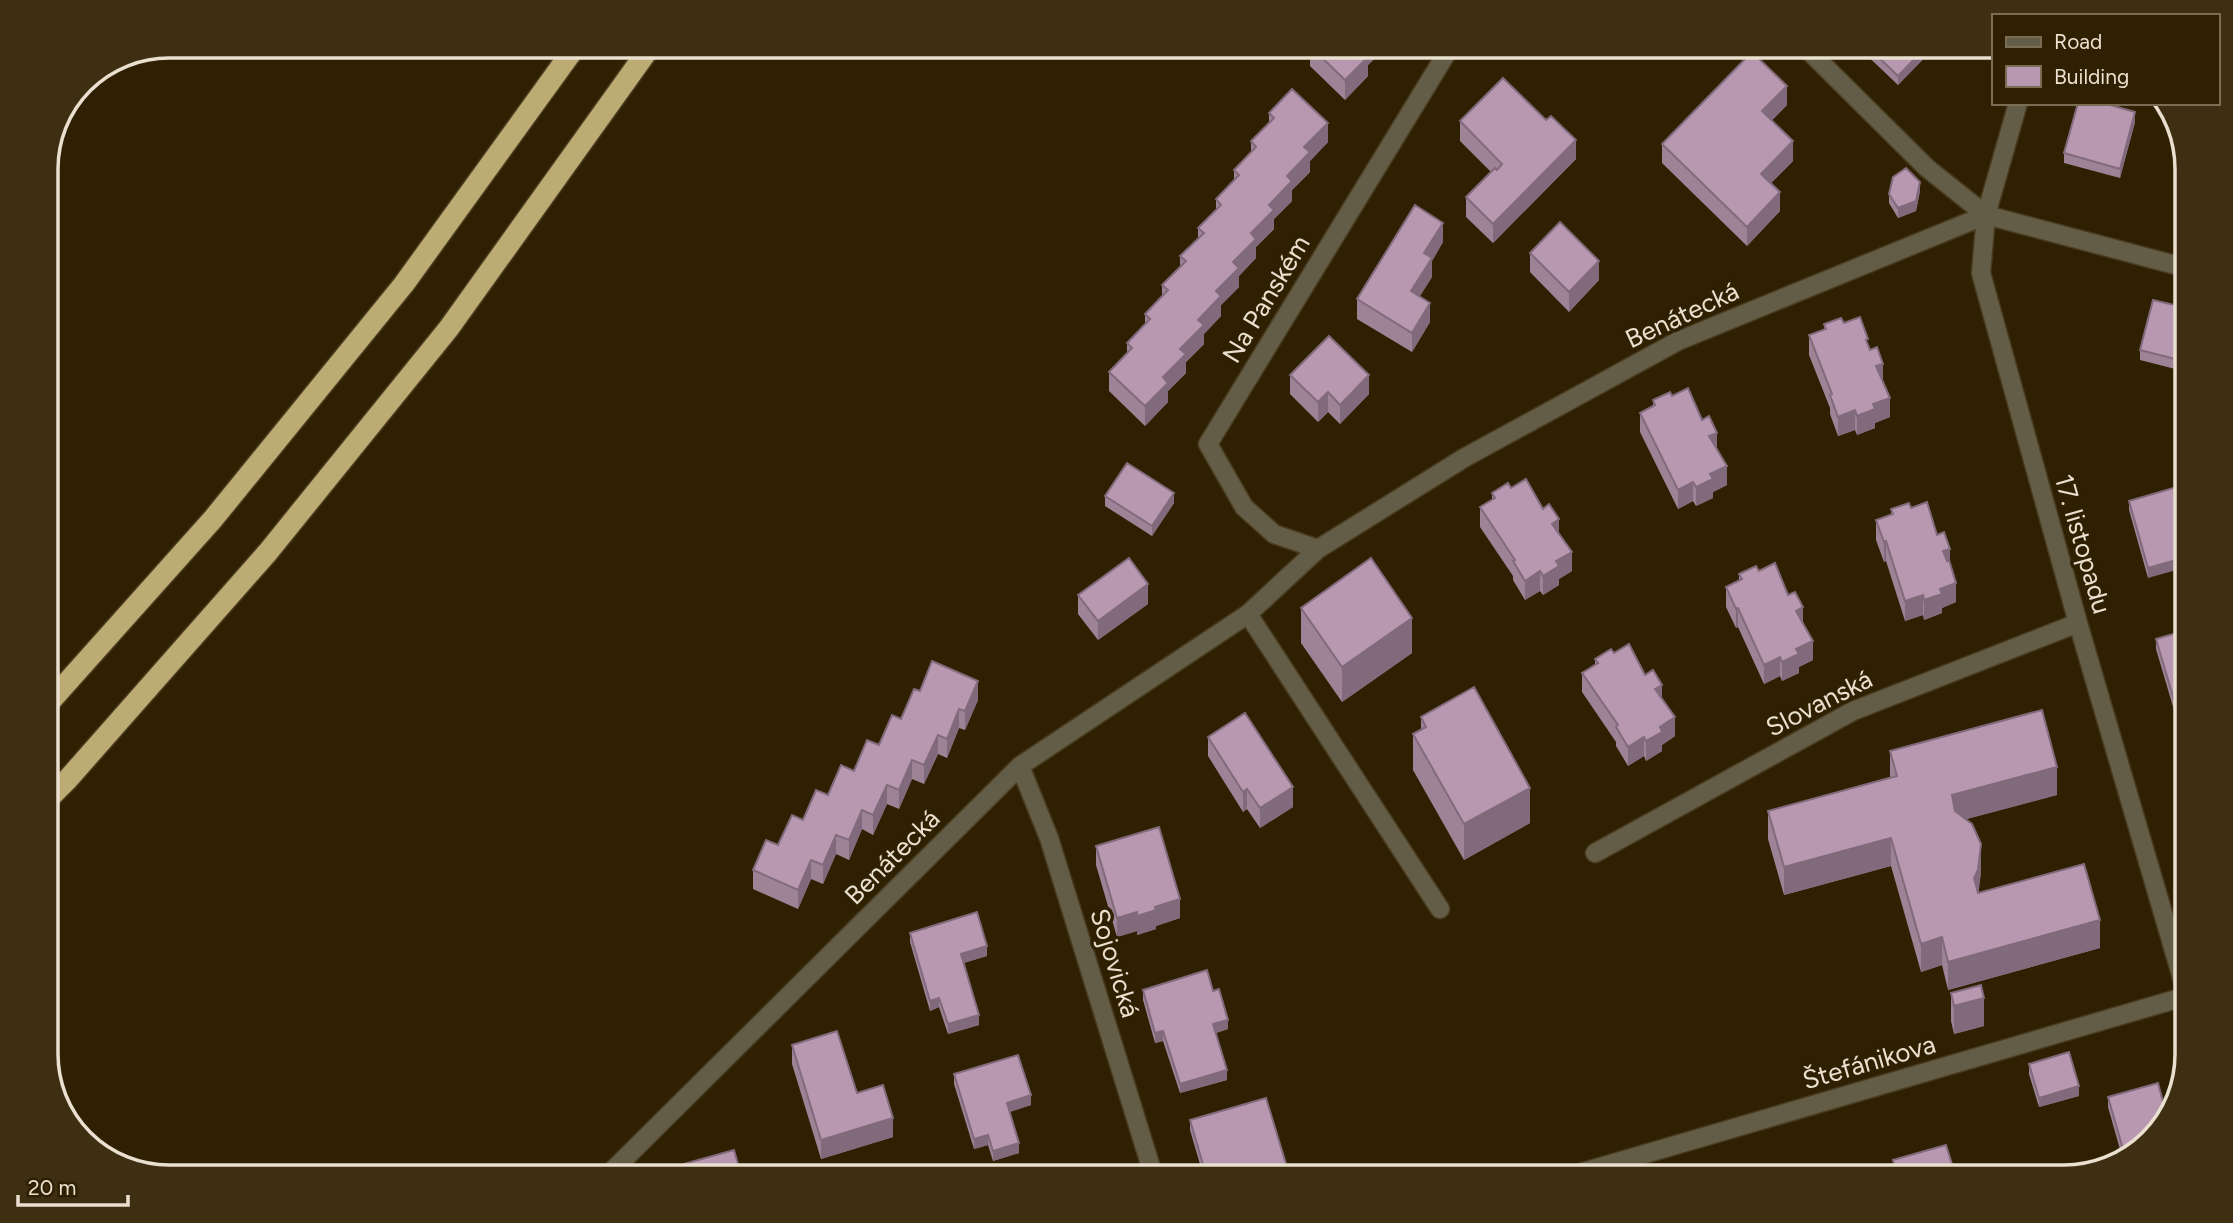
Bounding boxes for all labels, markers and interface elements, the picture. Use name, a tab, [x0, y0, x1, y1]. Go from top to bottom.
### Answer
legend	[1992, 14, 2219, 105]
text: Road	[2054, 29, 2102, 54]
text: Building	[2054, 64, 2129, 89]
street label: Na Panském	[1215, 229, 1317, 369]
street label: Benátecká	[1620, 275, 1744, 355]
street label: 17. listopadu	[2048, 471, 2118, 617]
street label: Slovanská	[1760, 663, 1878, 743]
street label: Benátecká	[838, 803, 946, 911]
street label: Sojovická	[1083, 905, 1147, 1021]
street label: Štefánikova	[1799, 1028, 1939, 1096]
scale bar	[18, 1164, 128, 1208]
text: 20 m	[28, 1175, 76, 1200]

